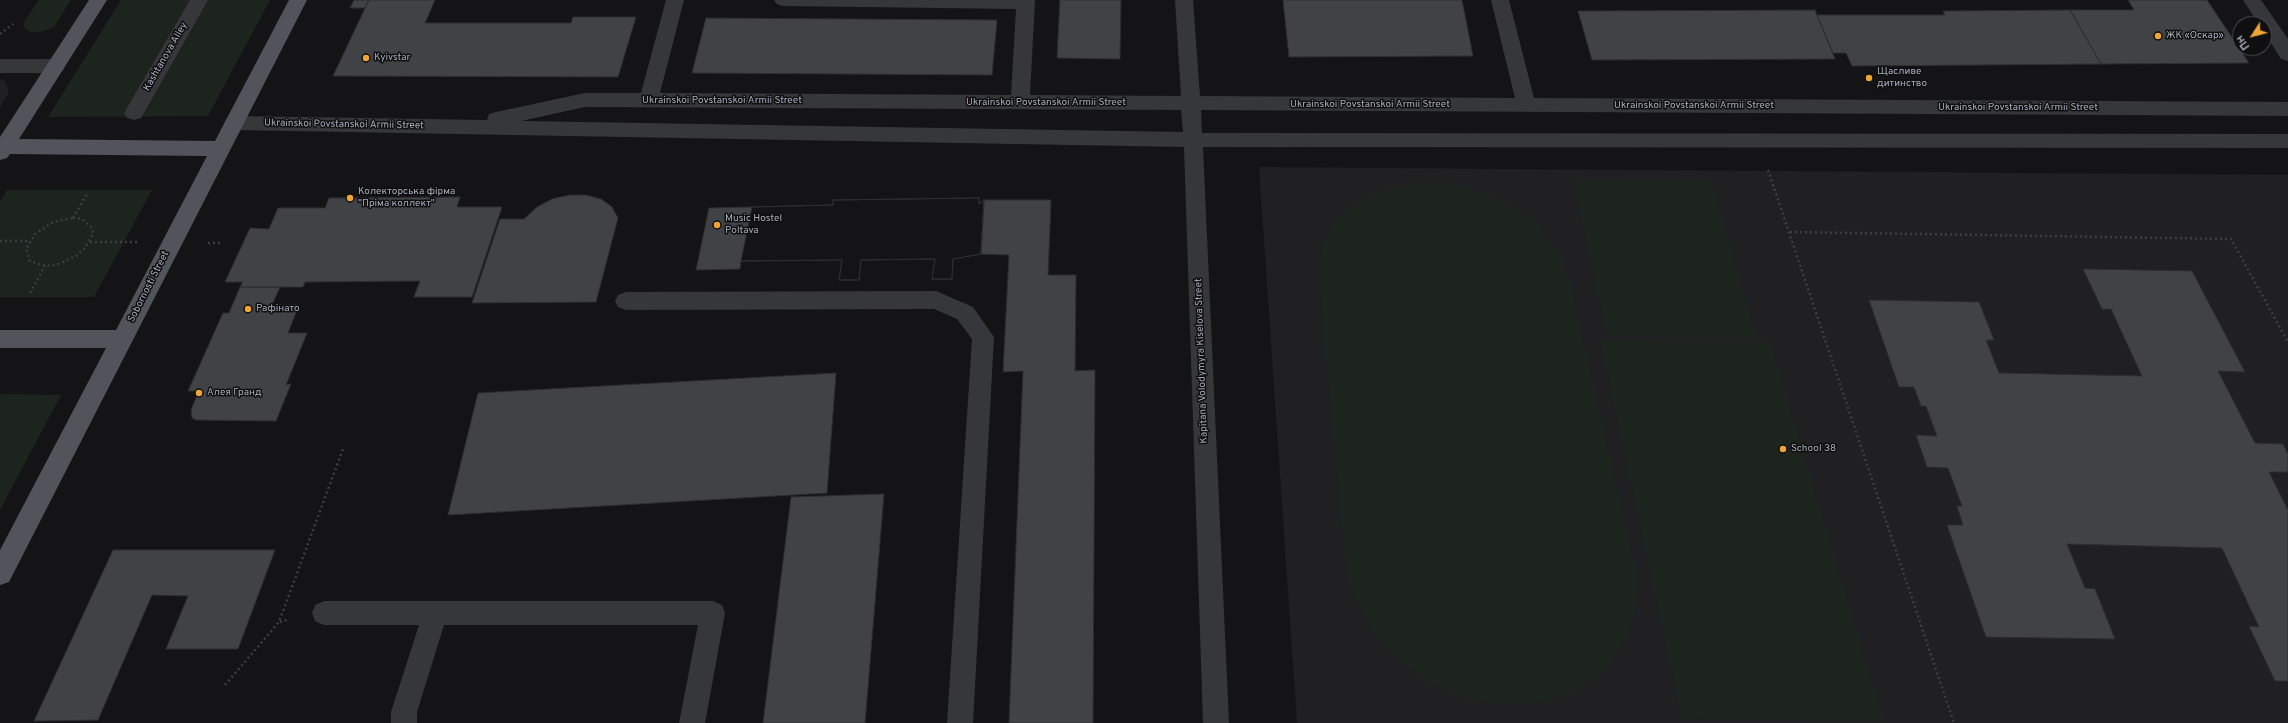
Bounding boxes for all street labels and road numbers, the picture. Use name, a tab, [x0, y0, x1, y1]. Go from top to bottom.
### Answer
street label: Kashtanova Alley	[141, 21, 191, 93]
street label: Ukrainskoi Povstanskoi Armii Street	[642, 95, 802, 107]
street label: Ukrainskoi Povstanskoi Armii Street	[966, 97, 1126, 109]
street label: Ukrainskoi Povstanskoi Armii Street	[1290, 99, 1450, 111]
street label: Ukrainskoi Povstanskoi Armii Street	[1614, 100, 1774, 112]
street label: Ukrainskoi Povstanskoi Armii Street	[1938, 102, 2098, 114]
street label: Ukrainskoi Povstanskoi Armii Street	[264, 118, 424, 132]
street label: Sobornosti Street	[126, 249, 172, 325]
street label: Kapitana Volodymyra Kiselova Street	[1193, 278, 1211, 444]

